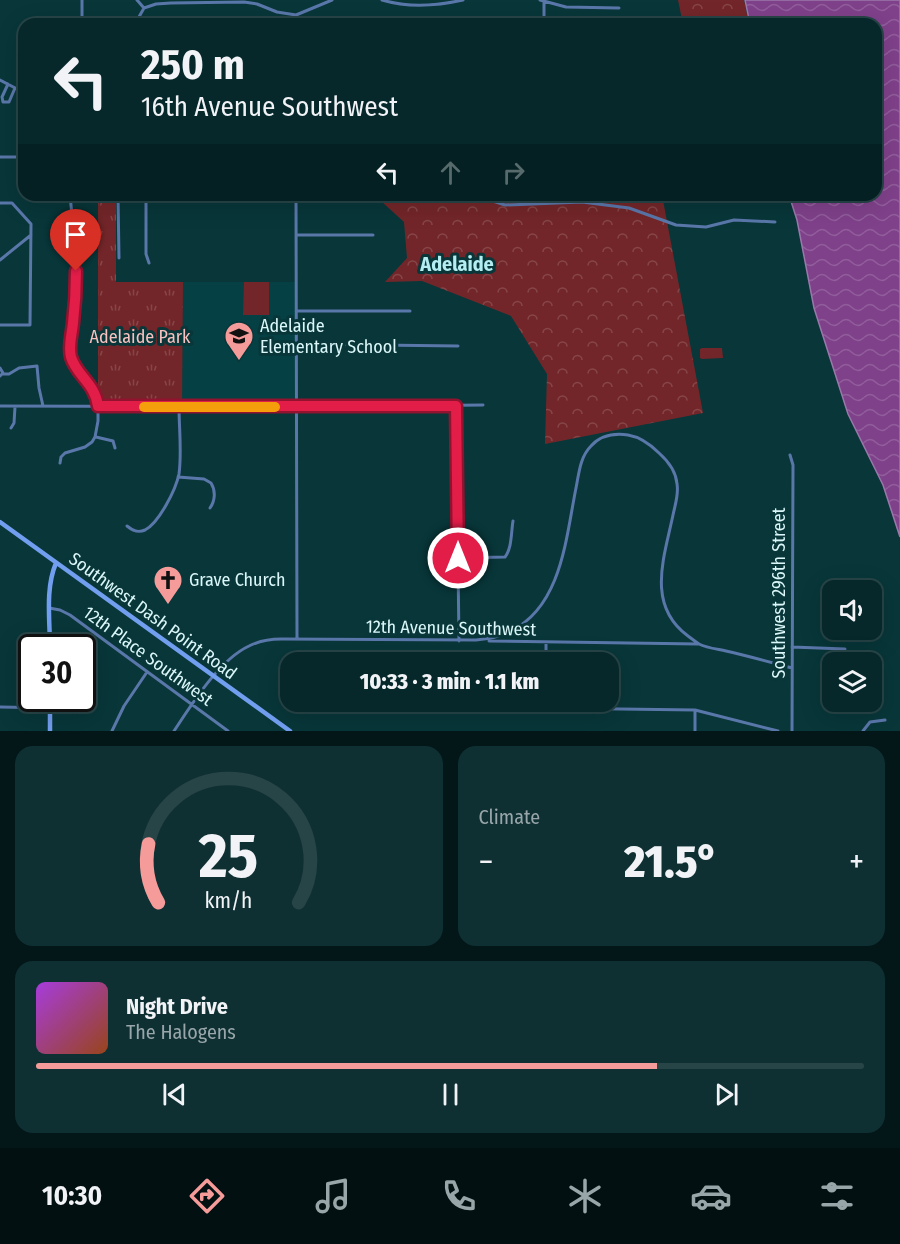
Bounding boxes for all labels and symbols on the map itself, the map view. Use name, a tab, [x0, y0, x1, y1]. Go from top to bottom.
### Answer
pin	[50, 209, 101, 271]
district label: Adelaide	[419, 252, 494, 276]
place label: Adelaide Elementary School	[260, 315, 397, 358]
school or university icon: Adelaide Elementary School	[223, 320, 255, 362]
park label: Adelaide Park	[90, 326, 191, 348]
street label: Southwest 296th Street	[768, 507, 790, 679]
position arrow	[426, 526, 490, 590]
street label: Southwest Dash Point Road	[65, 548, 241, 684]
church icon: Grave Church	[152, 564, 184, 606]
place label: Grave Church	[189, 569, 285, 591]
street label: 12th Place Southwest	[79, 601, 217, 711]
street label: 12th Avenue Southwest	[366, 616, 536, 640]
speed limit sign: 30	[18, 634, 96, 712]

